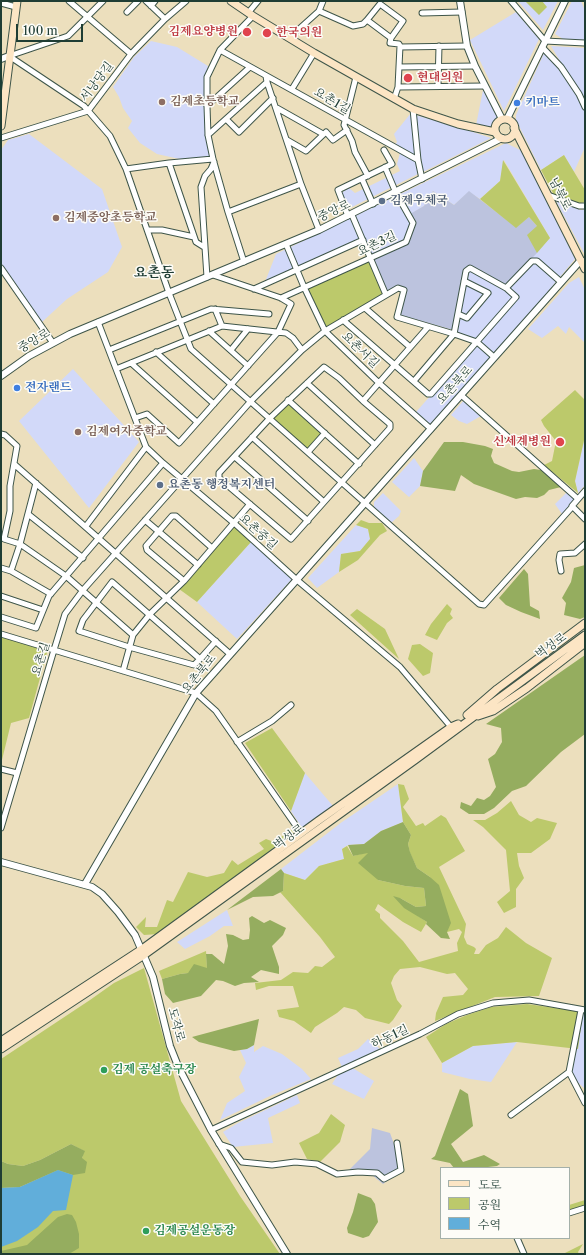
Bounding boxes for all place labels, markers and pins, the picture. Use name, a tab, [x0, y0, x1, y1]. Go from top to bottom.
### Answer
place label: 김제요양병원	[168, 25, 238, 39]
marker: 김제요양병원	[241, 26, 253, 38]
place label: 한국의원	[276, 26, 322, 40]
marker: 한국의원	[261, 27, 273, 39]
place label: 현대의원	[417, 71, 463, 85]
marker: 현대의원	[402, 72, 414, 84]
place label: 김제초등학교	[170, 95, 240, 109]
place label: 키마트	[525, 96, 560, 110]
marker: 김제초등학교	[157, 97, 167, 107]
marker: 키마트	[512, 98, 522, 108]
place label: 김제우체국	[390, 194, 448, 208]
marker: 김제우체국	[377, 196, 387, 206]
place label: 김제중앙초등학교	[64, 211, 157, 225]
marker: 김제중앙초등학교	[51, 213, 61, 223]
place label: 전자랜드	[25, 381, 71, 395]
marker: 전자랜드	[12, 383, 22, 393]
place label: 김제여자중학교	[86, 425, 167, 439]
marker: 김제여자중학교	[73, 427, 83, 437]
place label: 신세계병원	[493, 435, 551, 449]
marker: 신세계병원	[554, 436, 566, 448]
place label: 요촌동 행정복지센터	[168, 478, 275, 492]
marker: 요촌동 행정복지센터	[155, 480, 165, 490]
place label: 김제 공설축구장	[112, 1063, 196, 1077]
marker: 김제 공설축구장	[99, 1065, 109, 1075]
place label: 김제공설운동장	[154, 1224, 235, 1238]
marker: 김제공설운동장	[141, 1226, 151, 1236]

